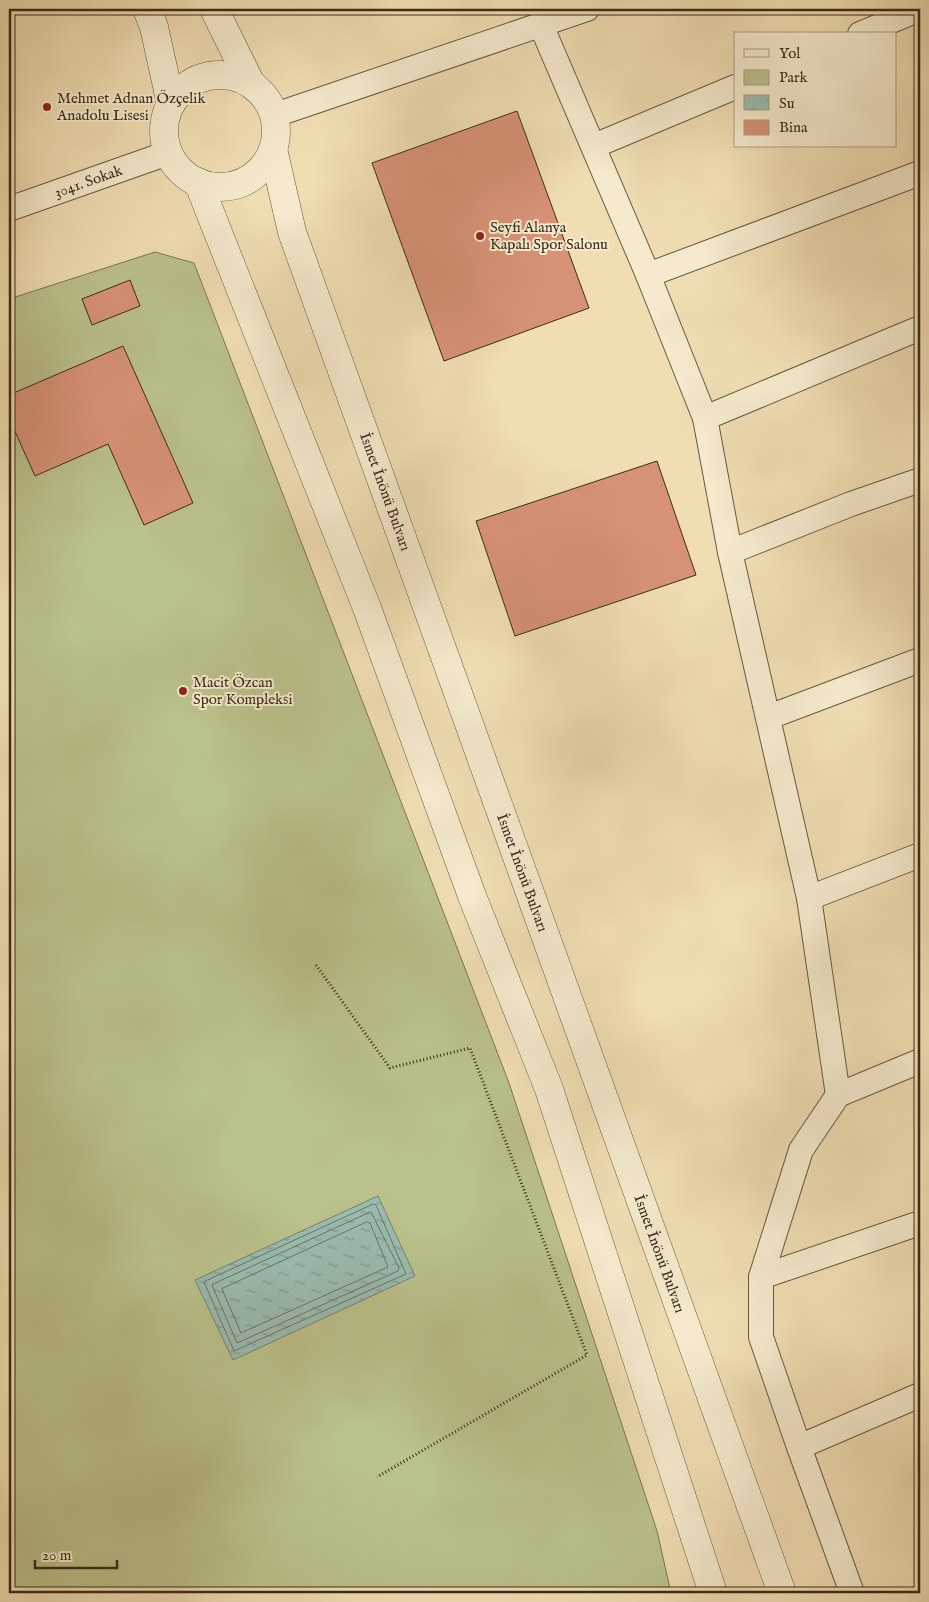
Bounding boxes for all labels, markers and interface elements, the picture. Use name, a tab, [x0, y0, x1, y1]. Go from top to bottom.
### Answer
legend	[734, 32, 896, 148]
text: Yol	[779, 44, 801, 63]
text: Park	[779, 68, 809, 87]
place label: Mehmet Adnan Özçelik Anadolu Lisesi	[56, 89, 206, 125]
text: Su	[779, 94, 795, 113]
marker: Mehmet Adnan Özçelik Anadolu Lisesi	[41, 101, 53, 113]
text: Bina	[779, 118, 808, 137]
street label: 3041. Sokak	[52, 161, 126, 202]
place label: Seyfi Alanya Kapalı Spor Salonu	[490, 218, 608, 254]
marker: Seyfi Alanya Kapalı Spor Salonu	[474, 230, 486, 242]
street label: İsmet İnönü Bulvarı	[355, 430, 415, 553]
place label: Macit Özcan Spor Kompleksi	[193, 673, 292, 709]
marker: Macit Özcan Spor Kompleksi	[177, 685, 189, 697]
street label: İsmet İnönü Bulvarı	[492, 811, 552, 934]
street label: İsmet İnönü Bulvarı	[629, 1192, 689, 1316]
scale bar	[35, 1537, 118, 1569]
text: 20 m	[42, 1546, 72, 1565]

